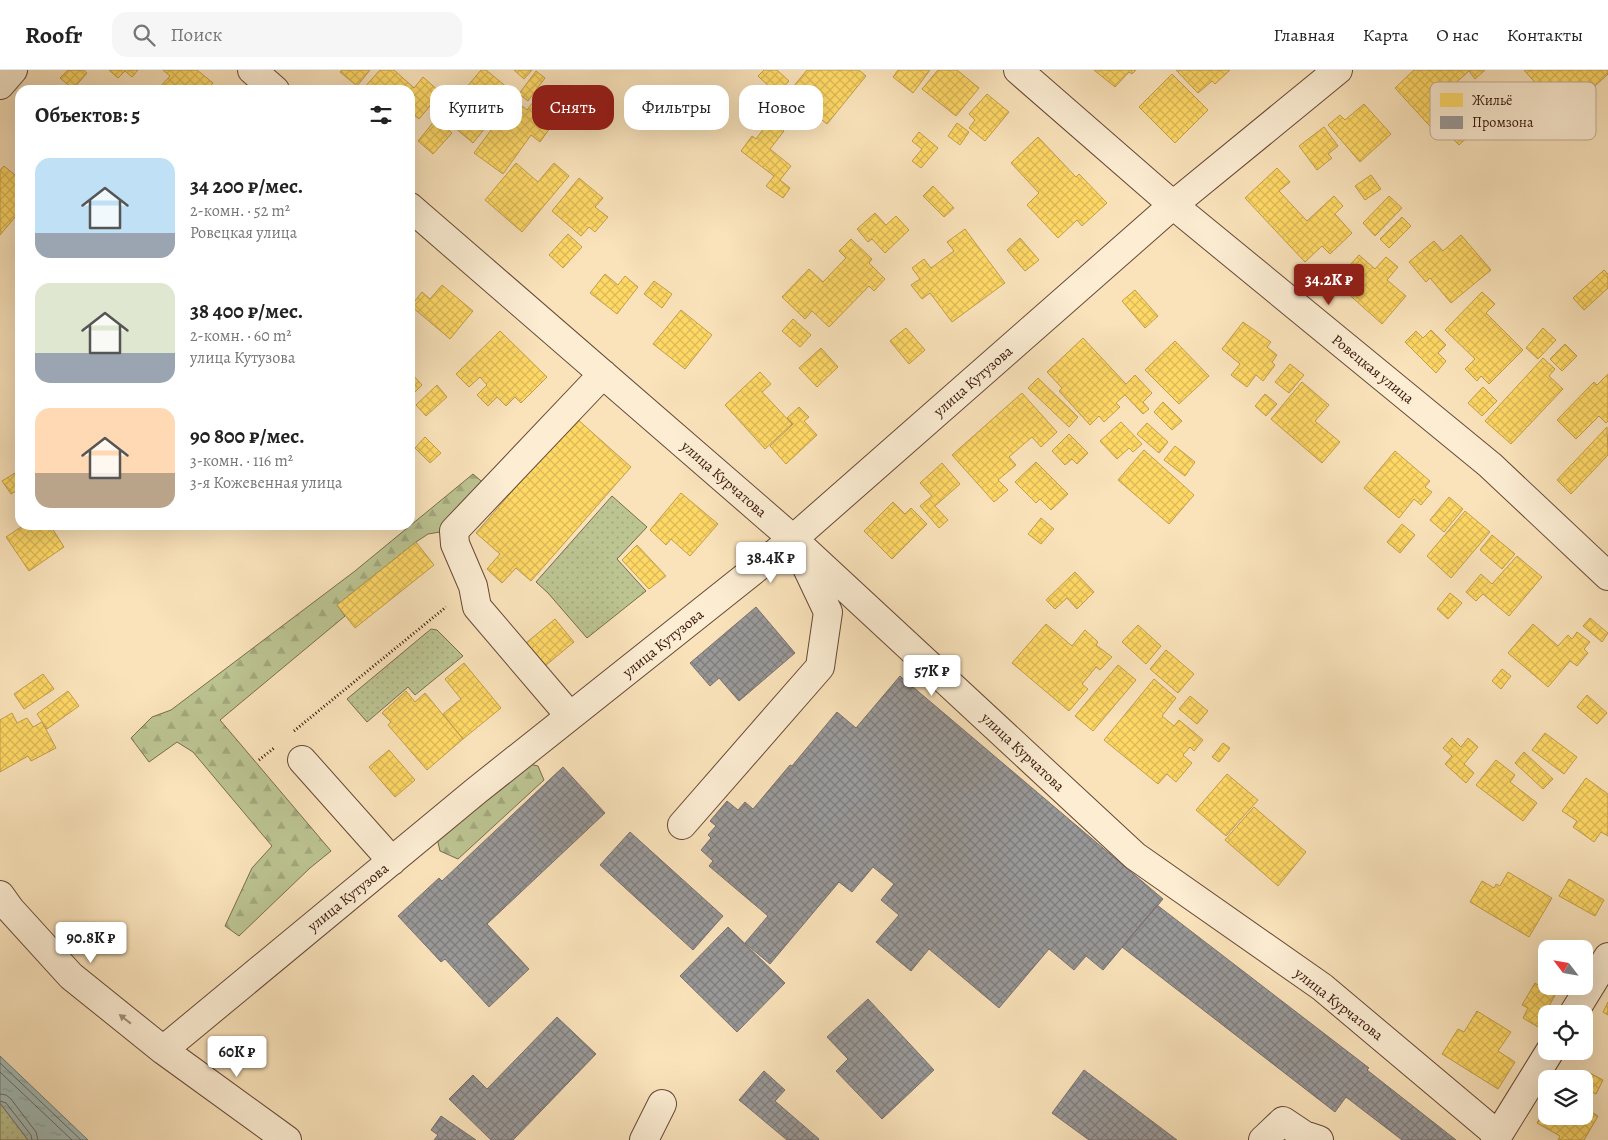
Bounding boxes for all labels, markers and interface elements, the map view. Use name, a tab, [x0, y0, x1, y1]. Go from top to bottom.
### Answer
search box	[112, 12, 462, 57]
text: Roofr	[25, 19, 82, 51]
icon: search	[130, 21, 158, 49]
text: Поиск	[170, 22, 222, 48]
text: Главная	[1274, 23, 1335, 47]
text: Карта	[1363, 23, 1408, 47]
text: О нас	[1436, 23, 1479, 47]
text: Контакты	[1507, 23, 1583, 47]
legend	[1430, 82, 1596, 140]
chip: Купить	[430, 85, 522, 130]
chip: Снять	[532, 85, 614, 130]
chip: Фильтры	[624, 85, 729, 130]
chip: Новое	[739, 85, 823, 130]
text: Жильё	[1472, 91, 1512, 110]
text: Объектов: 5	[35, 101, 140, 129]
icon: filters	[367, 101, 395, 129]
text: Промзона	[1472, 113, 1534, 132]
text: 34 200 ₽/мес.	[190, 172, 303, 200]
icon: home	[75, 178, 135, 238]
text: 2-комн. · 52 m²	[190, 200, 290, 222]
text: Ровецкая улица	[190, 222, 297, 244]
pin: 34.2K ₽	[1283, 264, 1375, 306]
text: 34.2K ₽	[1305, 269, 1353, 291]
text: 38 400 ₽/мес.	[190, 297, 303, 325]
icon: home	[75, 303, 135, 363]
text: 2-комн. · 60 m²	[190, 325, 292, 347]
street label: Ровецкая улица	[1328, 330, 1418, 408]
street label: улица Кутузова	[928, 341, 1017, 422]
text: улица Кутузова	[190, 347, 295, 369]
text: 90 800 ₽/мес.	[190, 422, 305, 450]
icon: home	[75, 428, 135, 488]
street label: улица Курчатова	[676, 436, 771, 522]
text: 3-комн. · 116 m²	[190, 450, 293, 472]
text: 3-я Кожевенная улица	[190, 472, 342, 494]
pin: 38.4K ₽	[725, 542, 817, 584]
text: 38.4K ₽	[747, 547, 795, 569]
street label: улица Кутузова	[618, 604, 708, 682]
pin: 57K ₽	[897, 654, 967, 697]
text: 57K ₽	[914, 660, 950, 682]
street label: улица Курчатова	[976, 707, 1069, 796]
street label: улица Кутузова	[303, 858, 393, 936]
pin: 90.8K ₽	[45, 922, 137, 964]
text: 90.8K ₽	[67, 927, 115, 949]
north arrow	[1538, 940, 1592, 995]
map controls	[1538, 940, 1593, 1125]
street label: улица Курчатова	[1290, 962, 1388, 1045]
button: locate	[1538, 1005, 1593, 1060]
one-way arrow	[118, 1014, 131, 1025]
pin: 60K ₽	[202, 1036, 272, 1078]
text: 60K ₽	[219, 1041, 255, 1063]
button: layers	[1538, 1070, 1593, 1125]

